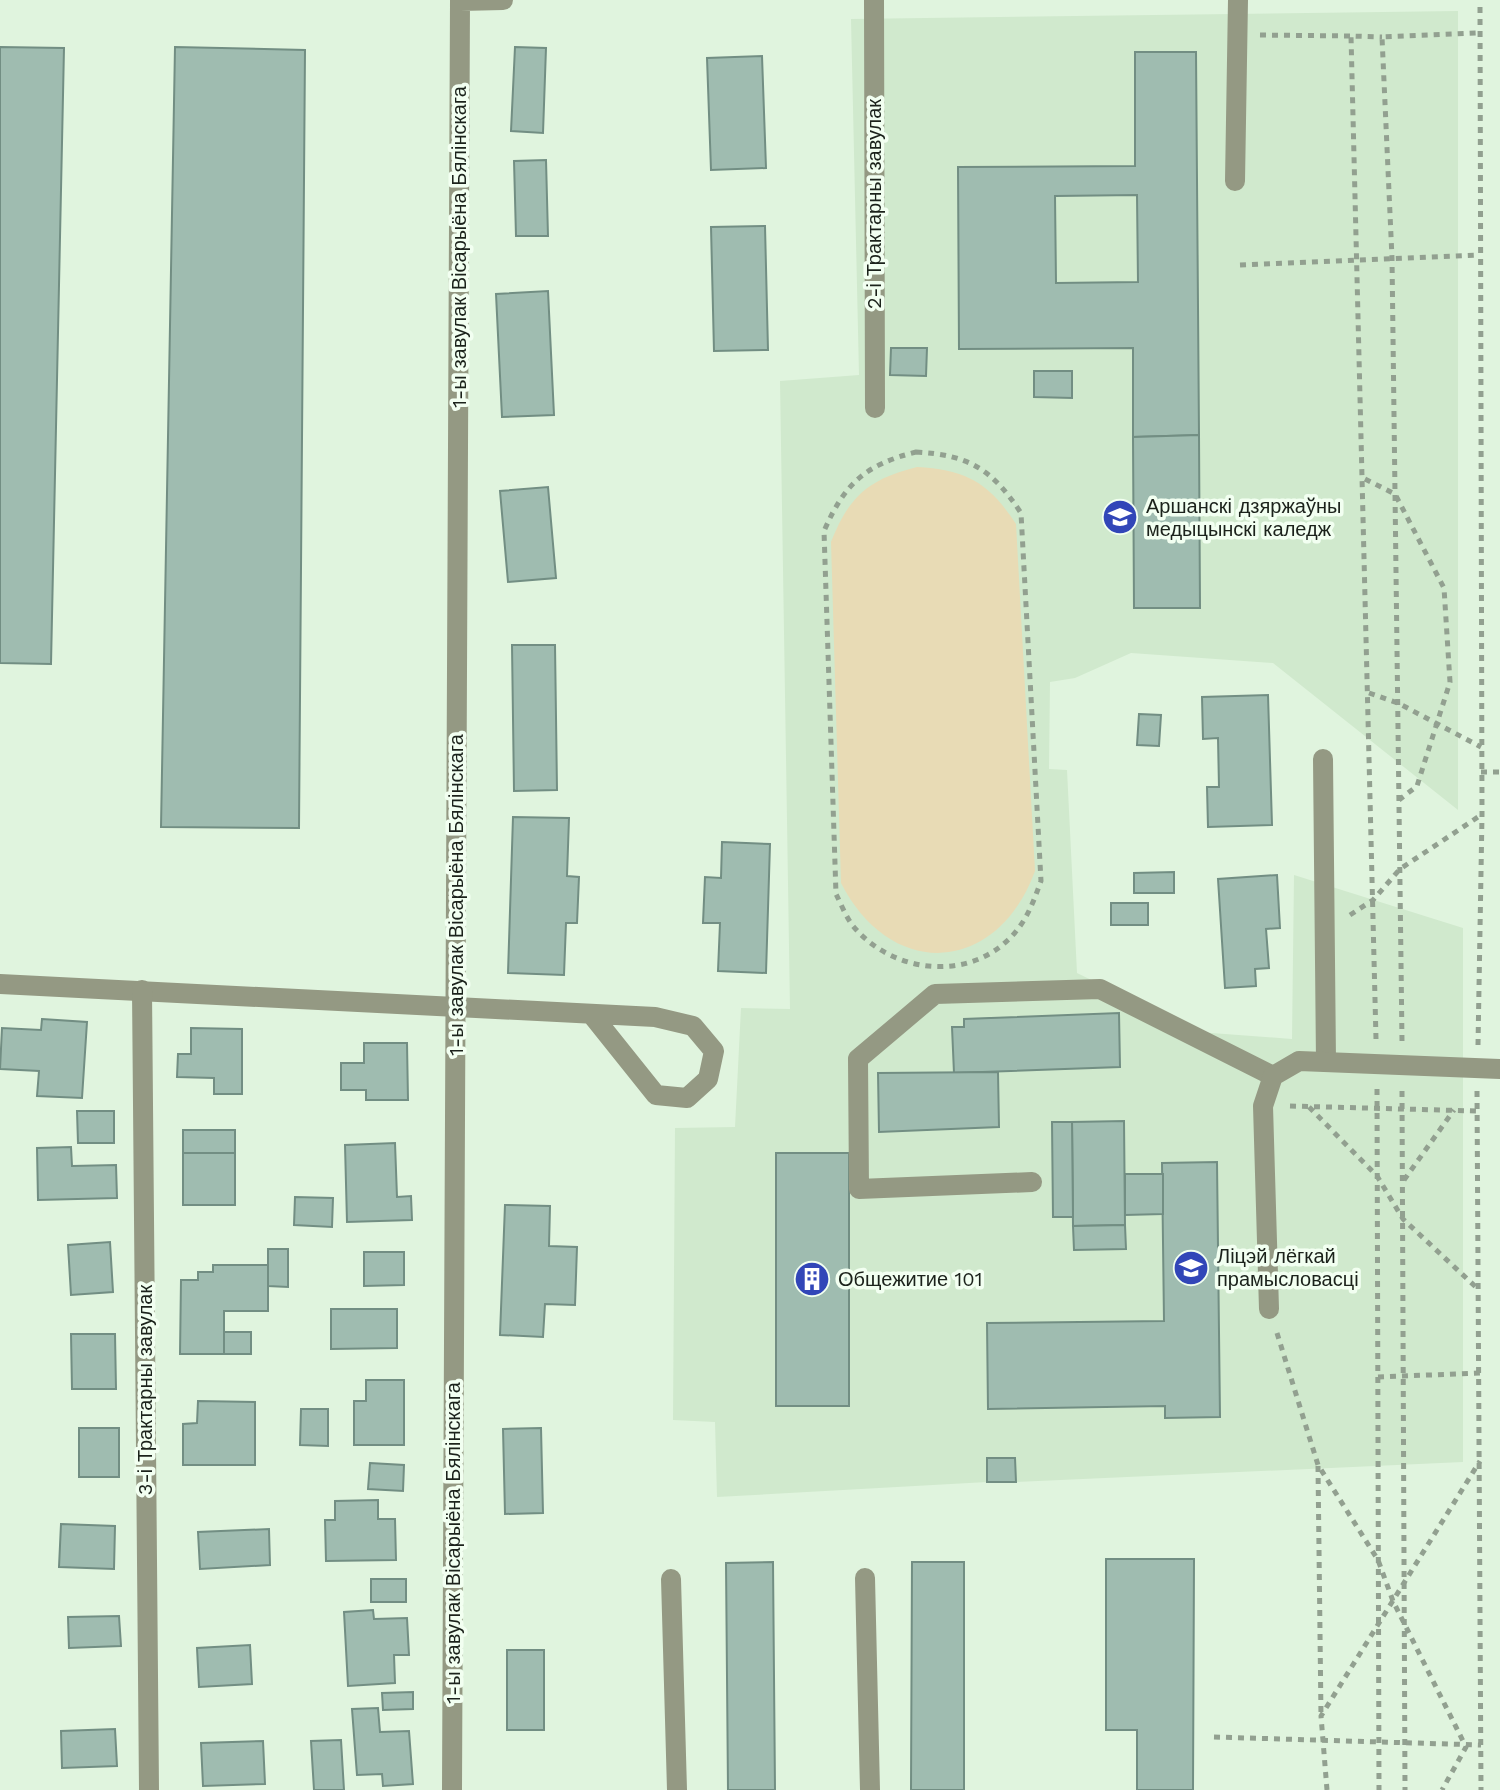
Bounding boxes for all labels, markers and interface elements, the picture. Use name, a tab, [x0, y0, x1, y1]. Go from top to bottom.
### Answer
street label: 1-ы завулак Вісарыёна Бялінскага	[447, 85, 471, 408]
street label: 2-і Трактарны завулак	[862, 99, 886, 309]
place label: Аршанскі дзяржаўны медыцынскі каледж	[1146, 494, 1341, 541]
school or university icon: Аршанскі дзяржаўны медыцынскі каледж	[1101, 498, 1139, 536]
street label: 1-ы завулак Вісарыёна Бялінскага	[444, 733, 468, 1056]
place label: Ліцэй лёгкай прамысловасці	[1217, 1244, 1359, 1291]
school or university icon: Ліцэй лёгкай прамысловасці	[1172, 1249, 1210, 1287]
building icon: Общежитие 101	[793, 1260, 831, 1298]
place label: Общежитие 101	[838, 1267, 983, 1291]
street label: 3-і Трактарны завулак	[133, 1285, 157, 1495]
street label: 1-ы завулак Вісарыёна Бялінскага	[441, 1381, 465, 1704]

